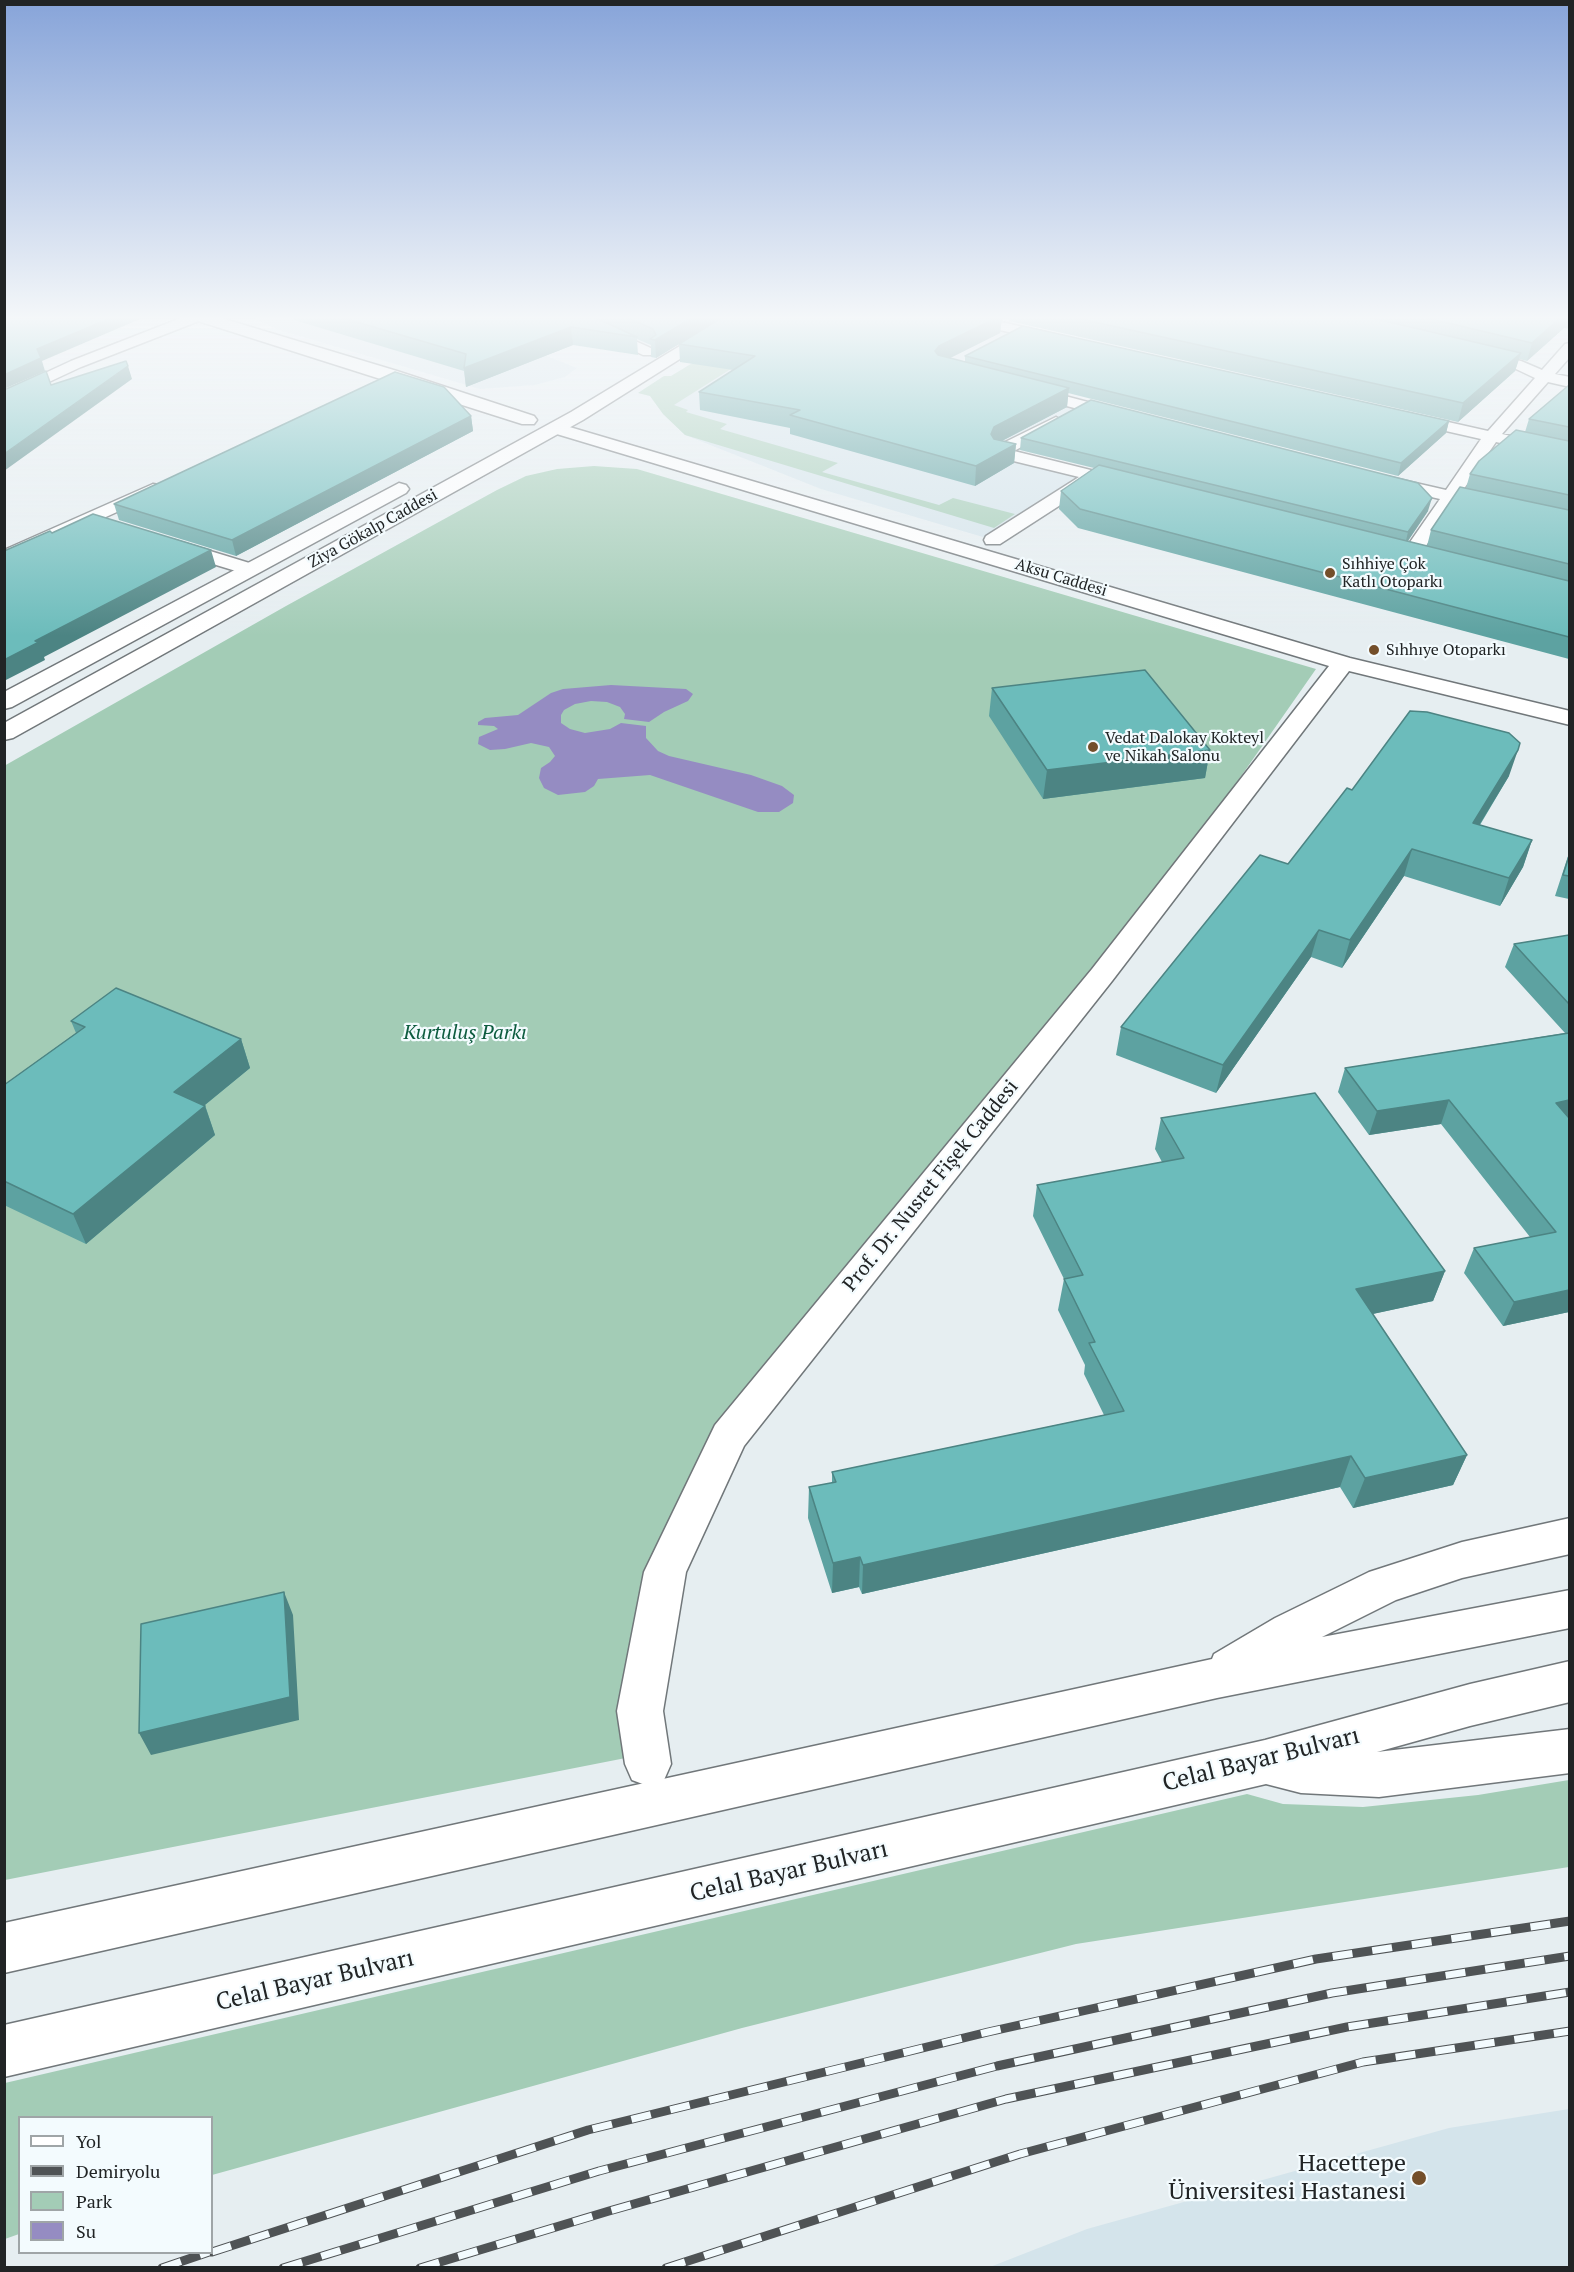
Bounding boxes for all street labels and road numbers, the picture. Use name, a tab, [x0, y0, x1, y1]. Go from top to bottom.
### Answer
street label: Ziya Gökalp Caddesi	[305, 486, 441, 572]
street label: Aksu Caddesi	[1013, 555, 1109, 601]
street label: Prof. Dr. Nusret Fişek Caddesi	[838, 1076, 1024, 1296]
street label: Celal Bayar Bulvarı	[1160, 1722, 1362, 1798]
street label: Celal Bayar Bulvarı	[687, 1835, 891, 1909]
street label: Celal Bayar Bulvarı	[213, 1944, 417, 2018]

